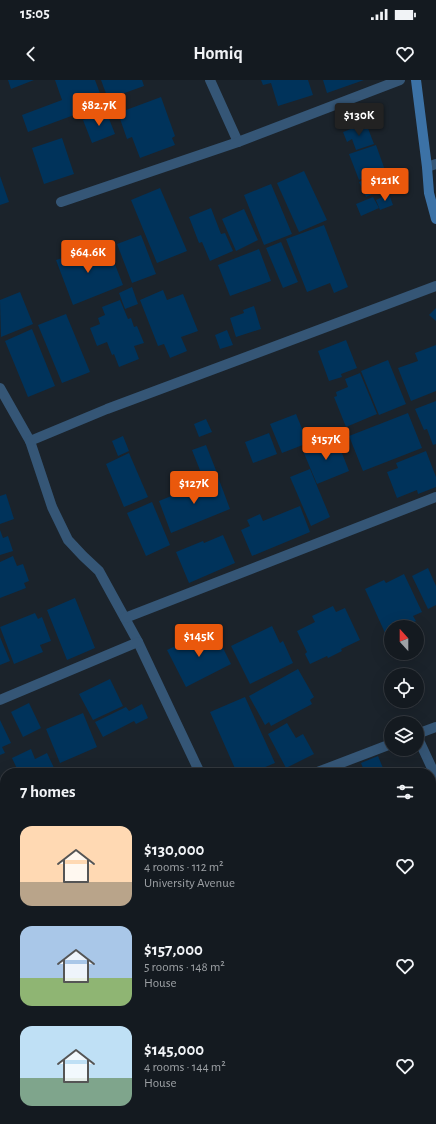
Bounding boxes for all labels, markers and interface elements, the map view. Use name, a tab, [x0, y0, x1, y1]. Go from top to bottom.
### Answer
text: 15:05	[20, 6, 50, 21]
icon: back	[20, 43, 42, 65]
icon: heart	[394, 43, 416, 65]
text: Homiq	[193, 45, 243, 63]
pin: $82.7K	[66, 93, 132, 127]
text: $82.7K	[82, 99, 116, 112]
pin: $130K	[331, 103, 387, 137]
text: $130K	[344, 109, 374, 122]
pin: $121K	[357, 168, 413, 202]
text: $121K	[371, 174, 399, 187]
pin: $64.6K	[55, 240, 121, 274]
text: $64.6K	[70, 246, 106, 259]
pin: $157K	[298, 427, 354, 461]
text: $157K	[311, 433, 341, 446]
pin: $127K	[166, 471, 222, 505]
text: $127K	[179, 477, 209, 490]
north arrow	[384, 620, 424, 660]
map controls	[384, 620, 424, 756]
pin: $145K	[171, 624, 227, 658]
text: $145K	[184, 630, 214, 643]
button: locate	[384, 668, 424, 708]
button: layers	[384, 716, 424, 756]
icon: filters	[394, 781, 416, 803]
text: 7 homes	[20, 783, 76, 800]
text: $130,000	[144, 841, 204, 858]
icon: home	[52, 842, 100, 890]
icon: heart	[394, 855, 416, 877]
text: 4 rooms · 112 m²	[144, 861, 224, 874]
text: University Avenue	[144, 877, 235, 890]
text: $157,000	[144, 941, 203, 958]
icon: home	[52, 942, 100, 990]
icon: heart	[394, 955, 416, 977]
text: 5 rooms · 148 m²	[144, 961, 225, 974]
text: House	[144, 977, 176, 990]
text: $145,000	[144, 1041, 204, 1058]
icon: home	[52, 1042, 100, 1090]
icon: heart	[394, 1055, 416, 1077]
text: 4 rooms · 144 m²	[144, 1061, 226, 1074]
text: House	[144, 1077, 176, 1090]

